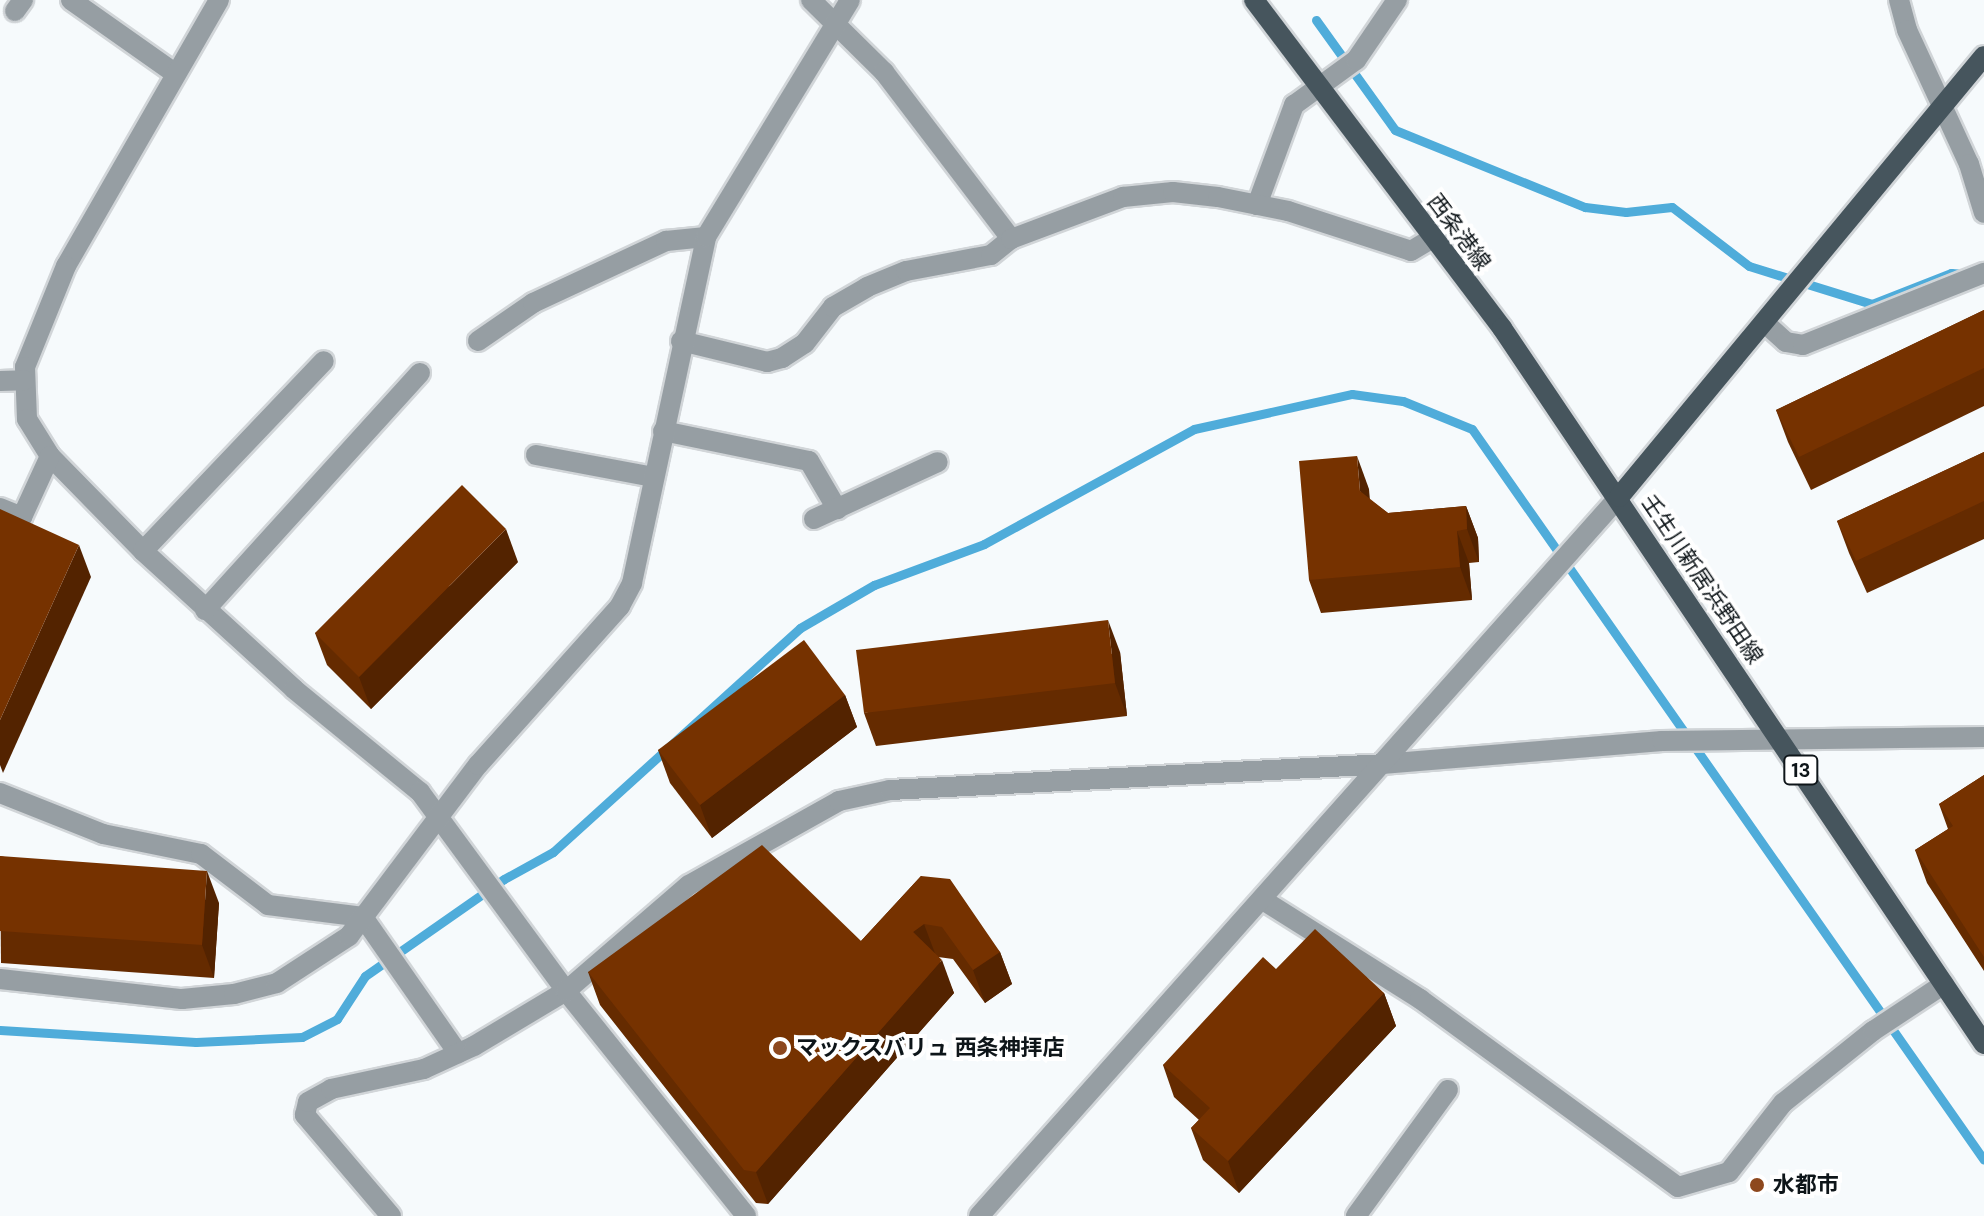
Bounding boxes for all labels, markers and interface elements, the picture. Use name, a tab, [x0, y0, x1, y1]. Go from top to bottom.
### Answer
street label: 西条港線	[1422, 189, 1496, 275]
street label: 壬生川新居浜野田線	[1636, 490, 1768, 668]
road number: 13	[1783, 754, 1819, 786]
place label: マックスバリュ 西条神拝店	[796, 1035, 1065, 1061]
marker: マックスバリュ 西条神拝店	[771, 1039, 789, 1057]
place label: 水都市	[1773, 1172, 1839, 1198]
marker: 水都市	[1748, 1176, 1766, 1194]

